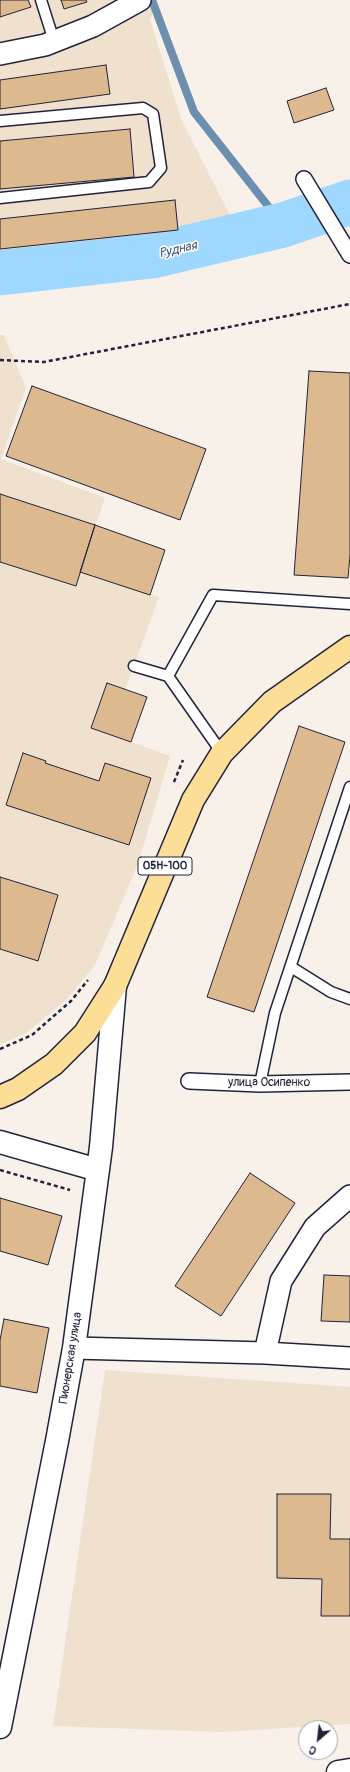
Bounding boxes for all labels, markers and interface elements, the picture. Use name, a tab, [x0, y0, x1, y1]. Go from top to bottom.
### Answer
water label: Рудная	[158, 238, 198, 262]
road number: 05Н-100	[138, 857, 192, 875]
street label: улица Осипенко	[228, 1076, 310, 1090]
street label: Пионерская улица	[57, 1311, 85, 1405]
north arrow	[298, 1720, 338, 1760]
text: С	[307, 1743, 319, 1757]

